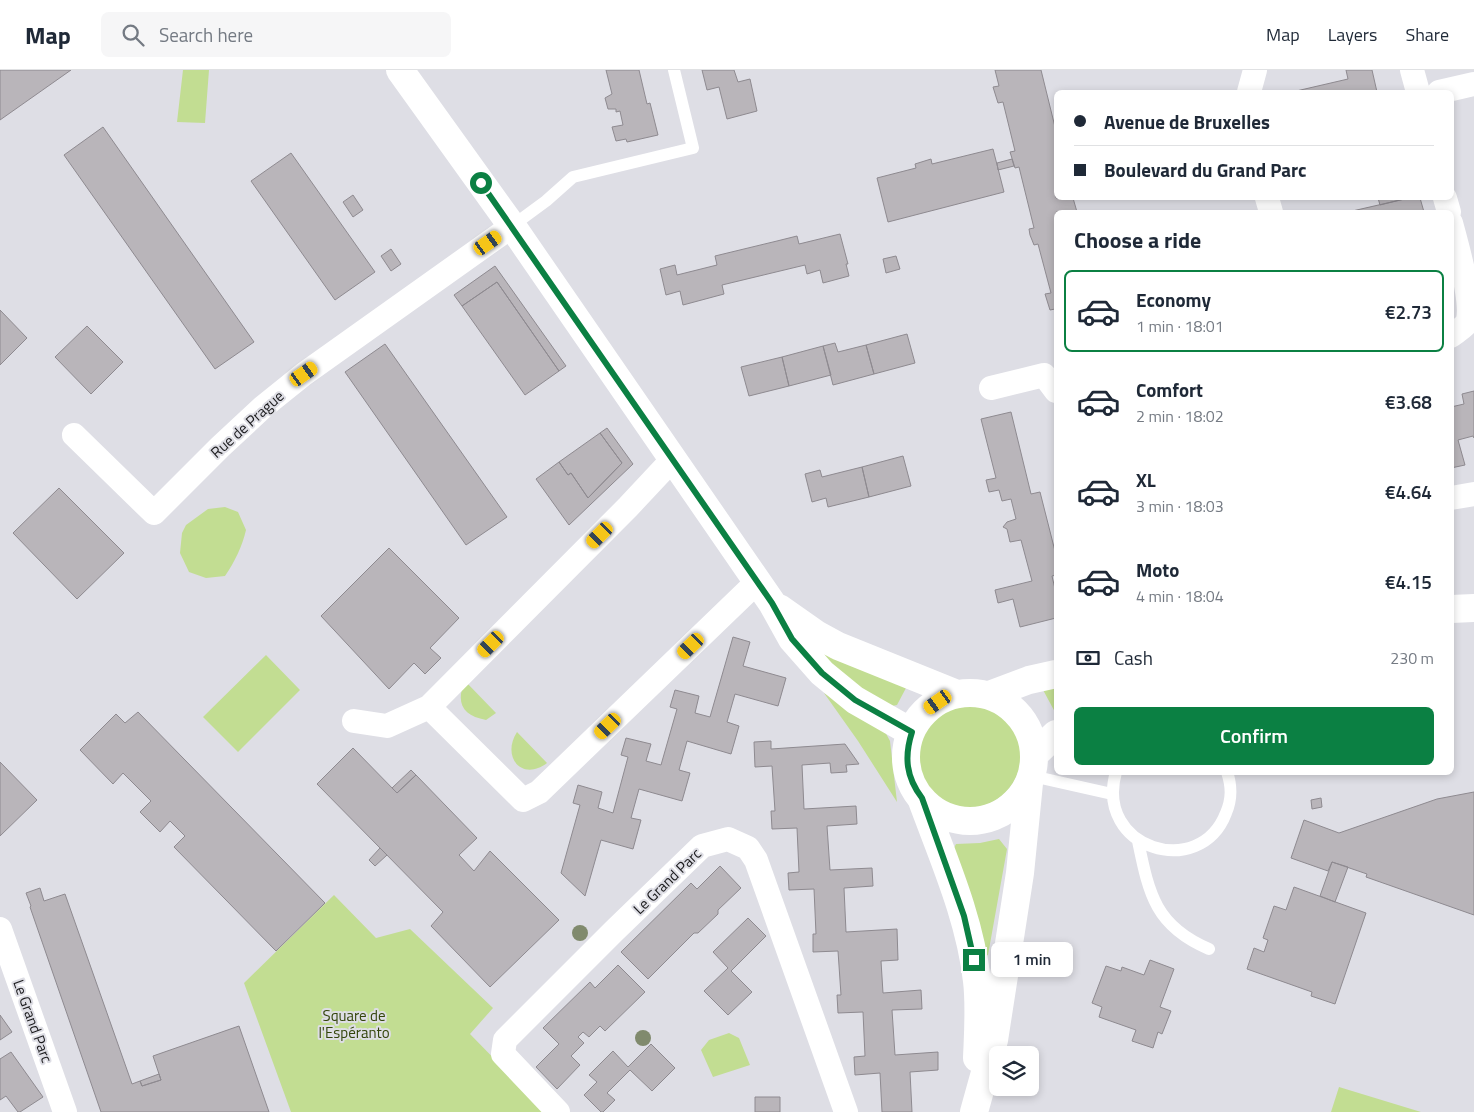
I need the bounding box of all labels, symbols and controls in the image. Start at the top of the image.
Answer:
search box [101,12,451,57]
text: Map [25,17,71,53]
text: Search here [159,20,253,49]
icon: search [119,21,147,49]
text: Map [1266,21,1300,48]
text: Layers [1328,21,1377,48]
text: Share [1405,21,1449,48]
text: Avenue de Bruxelles [1104,107,1270,136]
text: Boulevard du Grand Parc [1104,155,1307,184]
route start [470,172,492,194]
text: Choose a ride [1074,223,1201,257]
car [471,228,504,258]
text: Economy [1136,285,1211,314]
icon: car [1076,289,1121,334]
text: €2.73 [1385,297,1432,326]
text: 1 min · 18:01 [1136,314,1224,338]
car [287,359,320,389]
text: Comfort [1136,375,1203,404]
icon: car [1076,379,1121,424]
street label: Rue de Prague [205,385,289,463]
text: €3.68 [1385,387,1432,416]
text: 2 min · 18:02 [1136,404,1224,428]
text: XL [1136,465,1156,494]
icon: car [1076,469,1121,514]
text: €4.64 [1385,477,1432,506]
text: 3 min · 18:03 [1136,494,1224,518]
car [584,519,615,551]
text: Moto [1136,555,1179,584]
icon: car [1076,559,1121,604]
text: €4.15 [1385,567,1432,596]
text: 4 min · 18:04 [1136,584,1224,608]
car [475,628,506,660]
car [674,630,707,662]
text: Cash [1114,643,1153,672]
icon: cash [1074,644,1102,672]
text: 230 m [1390,646,1434,670]
car [921,687,954,717]
button: Confirm [1074,707,1434,765]
car [591,710,624,742]
street label: Le Grand Parc [628,842,706,920]
callout: 1 min [992,942,1074,978]
text: 1 min [1013,947,1051,971]
route end [963,949,985,971]
street label: Le Grand Parc [7,976,59,1066]
park label: Square de l'Espéranto [318,1004,390,1044]
map controls [989,1046,1039,1096]
button: layers [989,1046,1039,1096]

